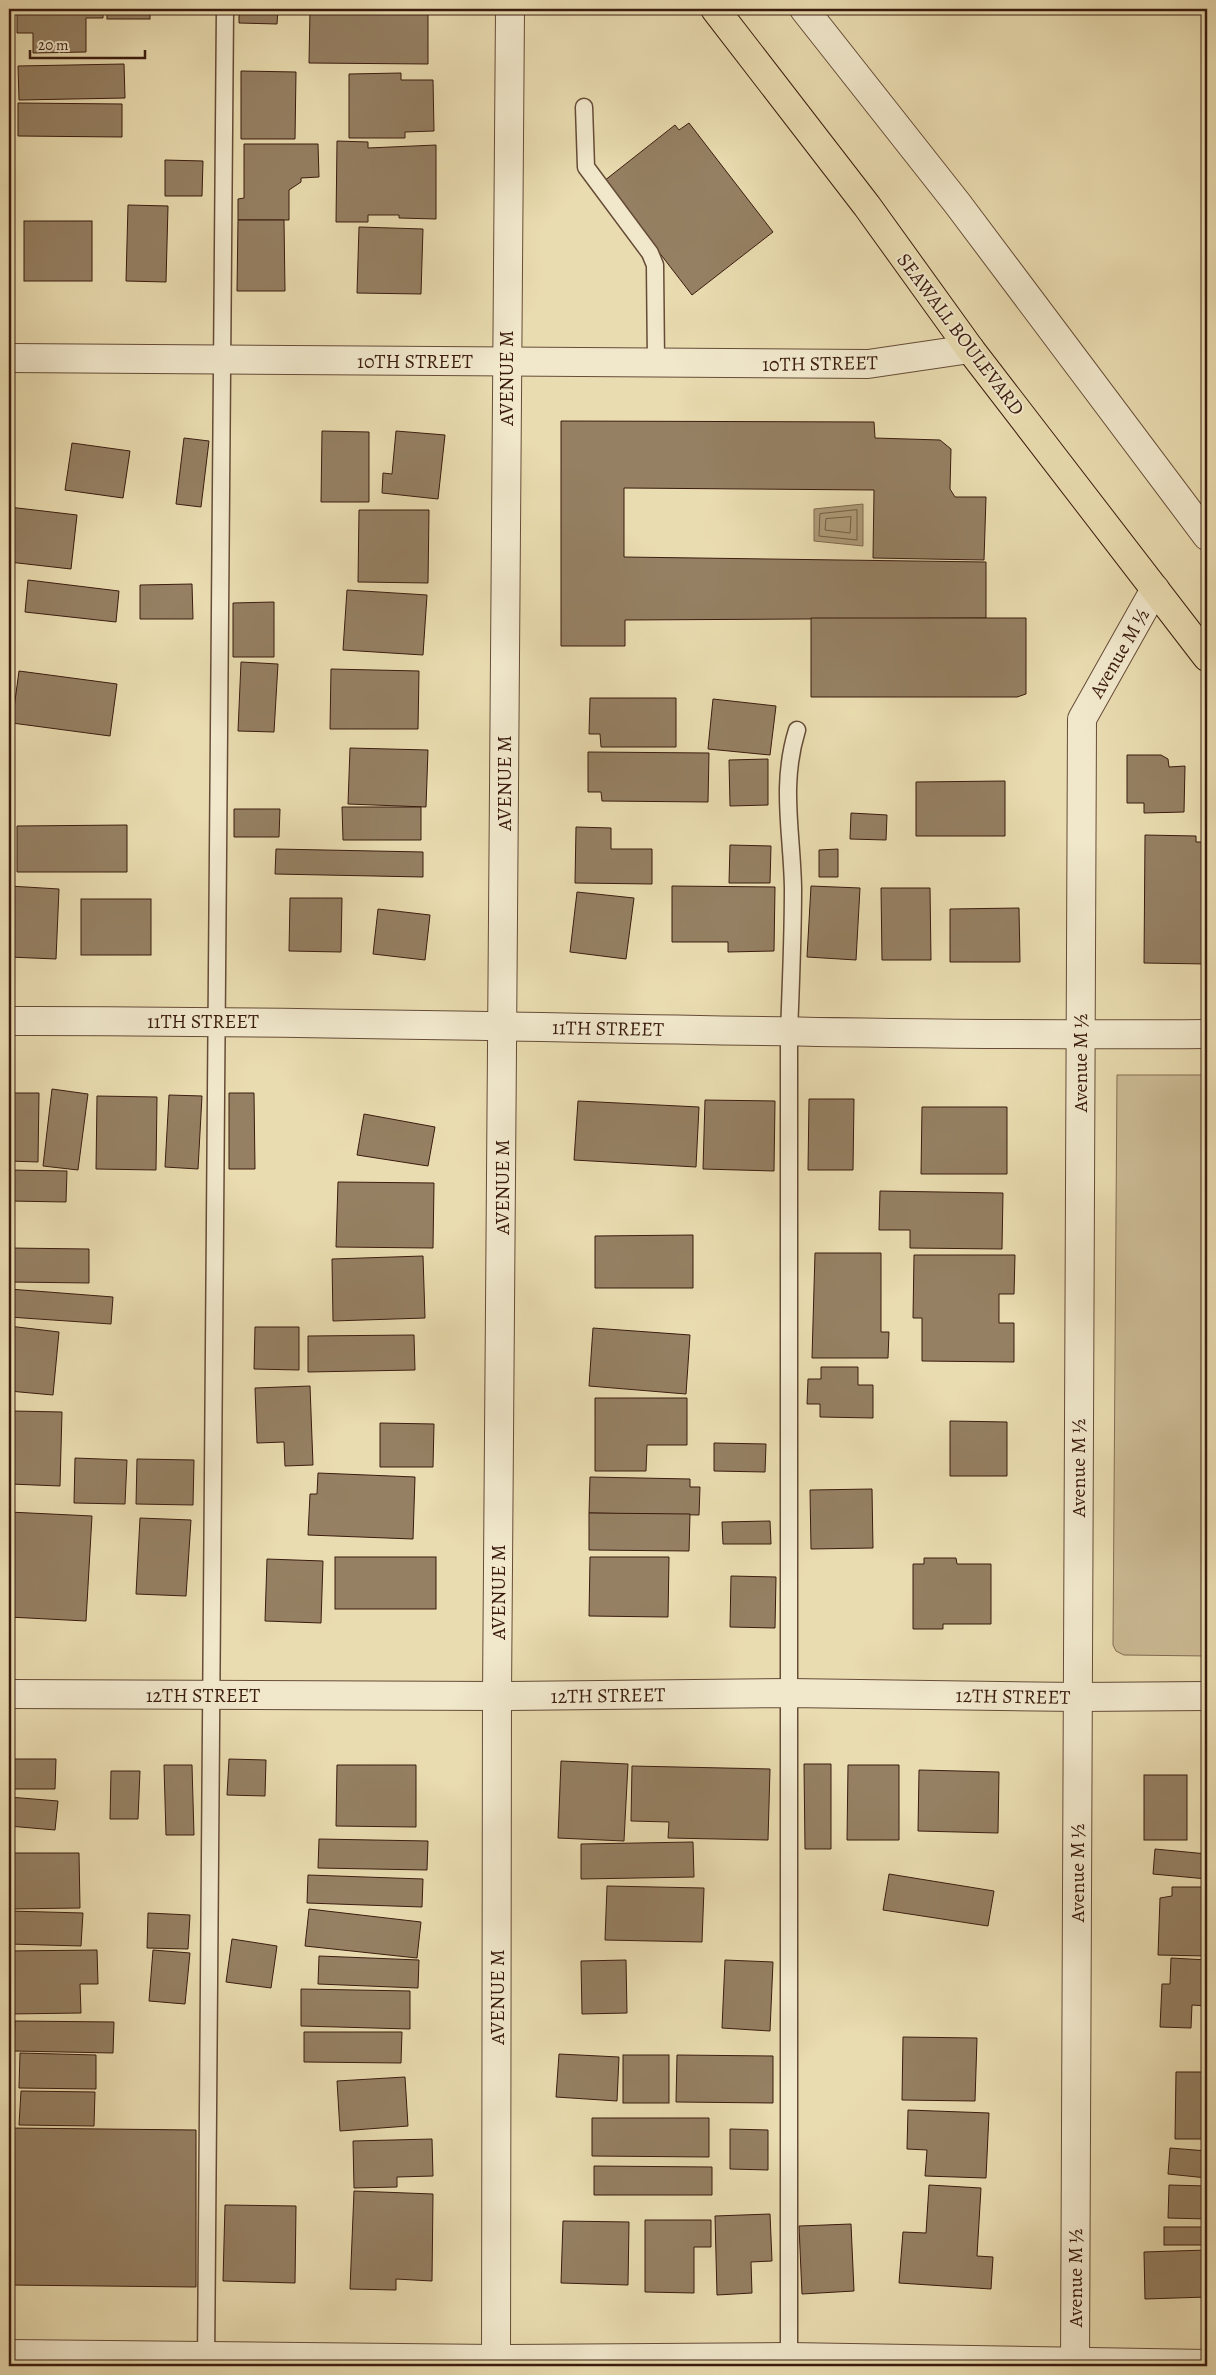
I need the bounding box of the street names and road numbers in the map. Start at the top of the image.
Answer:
street label: SEAWALL BOULEVARD [891,248,1031,421]
street label: AVENUE M [493,330,520,427]
street label: 10TH STREET [357,348,473,375]
street label: 10TH STREET [762,349,878,378]
street label: Avenue M ½ [1083,604,1156,704]
street label: AVENUE M [491,735,518,832]
street label: 11TH STREET [147,1008,259,1035]
street label: 11TH STREET [552,1014,664,1043]
street label: Avenue M ½ [1067,1014,1094,1113]
street label: AVENUE M [489,1139,516,1236]
street label: Avenue M ½ [1065,1419,1092,1518]
street label: AVENUE M [485,1544,512,1641]
street label: 12TH STREET [550,1681,666,1710]
street label: 12TH STREET [146,1682,260,1709]
street label: 12TH STREET [955,1682,1071,1711]
street label: Avenue M ½ [1064,1824,1091,1923]
street label: AVENUE M [484,1949,511,2046]
street label: Avenue M ½ [1062,2229,1089,2328]

